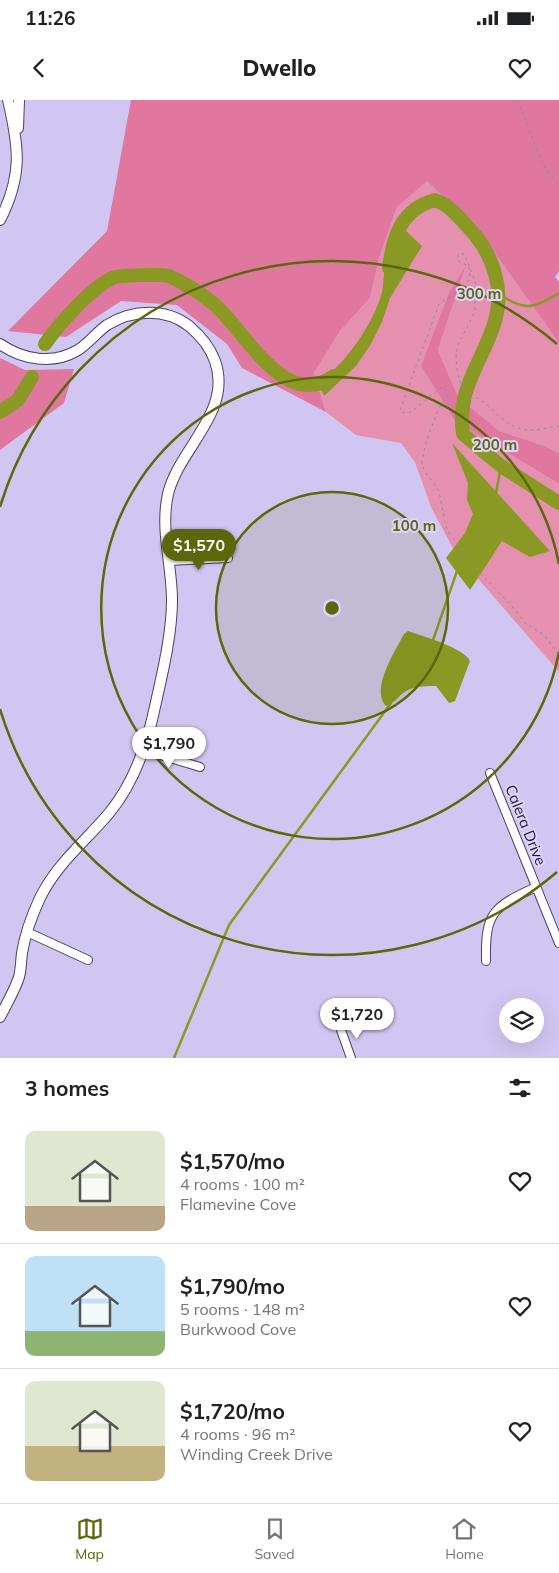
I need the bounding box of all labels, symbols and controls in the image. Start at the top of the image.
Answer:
text: 11:26 [25,6,75,30]
icon: back [25,54,53,82]
text: Dwello [243,54,316,82]
icon: heart [506,54,534,82]
text: 300 m [457,284,501,303]
text: 200 m [473,435,517,454]
text: 100 m [392,516,436,535]
pin: $1,570 [158,528,240,571]
text: $1,570 [173,535,225,555]
centre of rings [323,599,341,617]
pin: $1,790 [128,726,210,769]
text: $1,790 [143,733,195,753]
street label: Calera Drive [501,782,551,868]
pin: $1,720 [316,998,398,1040]
map controls [499,998,544,1043]
button: layers [499,998,544,1043]
text: $1,720 [331,1004,383,1024]
icon: filters [506,1074,534,1102]
text: 3 homes [25,1075,109,1101]
text: $1,570/mo [180,1148,285,1174]
icon: home [65,1151,125,1211]
icon: heart [506,1167,534,1195]
text: 4 rooms · 100 m² [180,1174,305,1194]
text: Flamevine Cove [180,1194,296,1214]
text: $1,790/mo [180,1273,285,1299]
icon: home [65,1276,125,1336]
icon: heart [506,1292,534,1320]
text: 5 rooms · 148 m² [180,1299,305,1319]
text: Burkwood Cove [180,1319,296,1339]
text: $1,720/mo [180,1398,285,1424]
icon: home [65,1401,125,1461]
icon: heart [506,1417,534,1445]
text: 4 rooms · 96 m² [180,1424,295,1444]
text: Winding Creek Drive [180,1444,333,1464]
tab: Map [75,1515,104,1563]
tab: Saved [254,1515,295,1563]
tab: Home [445,1515,484,1563]

